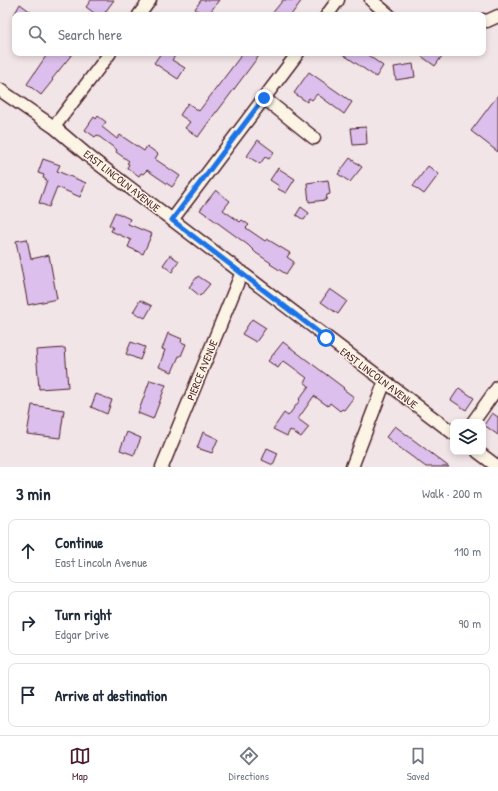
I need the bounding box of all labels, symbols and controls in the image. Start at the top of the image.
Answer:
search box [12,12,486,56]
icon: search [26,23,48,45]
text: Search here [58,24,122,45]
route end [255,89,273,107]
street label: EAST LINCOLN AVENUE [81,147,163,215]
route start [317,329,335,347]
street label: PIERCE AVENUE [183,337,221,402]
street label: EAST LINCOLN AVENUE [338,344,421,412]
map controls [450,419,486,455]
button: layers [450,419,486,455]
text: 3 min [16,482,51,505]
text: Walk · 200 m [422,484,482,502]
text: Continue [55,532,103,553]
icon: ahead [17,540,39,562]
text: 110 m [454,542,481,560]
text: East Lincoln Avenue [55,553,148,571]
text: Turn right [55,604,111,625]
icon: right [17,612,39,634]
text: 90 m [459,614,481,632]
text: Edgar Drive [55,625,109,643]
icon: arrive [17,684,39,706]
text: Arrive at destination [55,685,167,706]
tab: Map [69,745,91,783]
tab: Directions [229,745,269,783]
tab: Saved [407,745,429,783]

